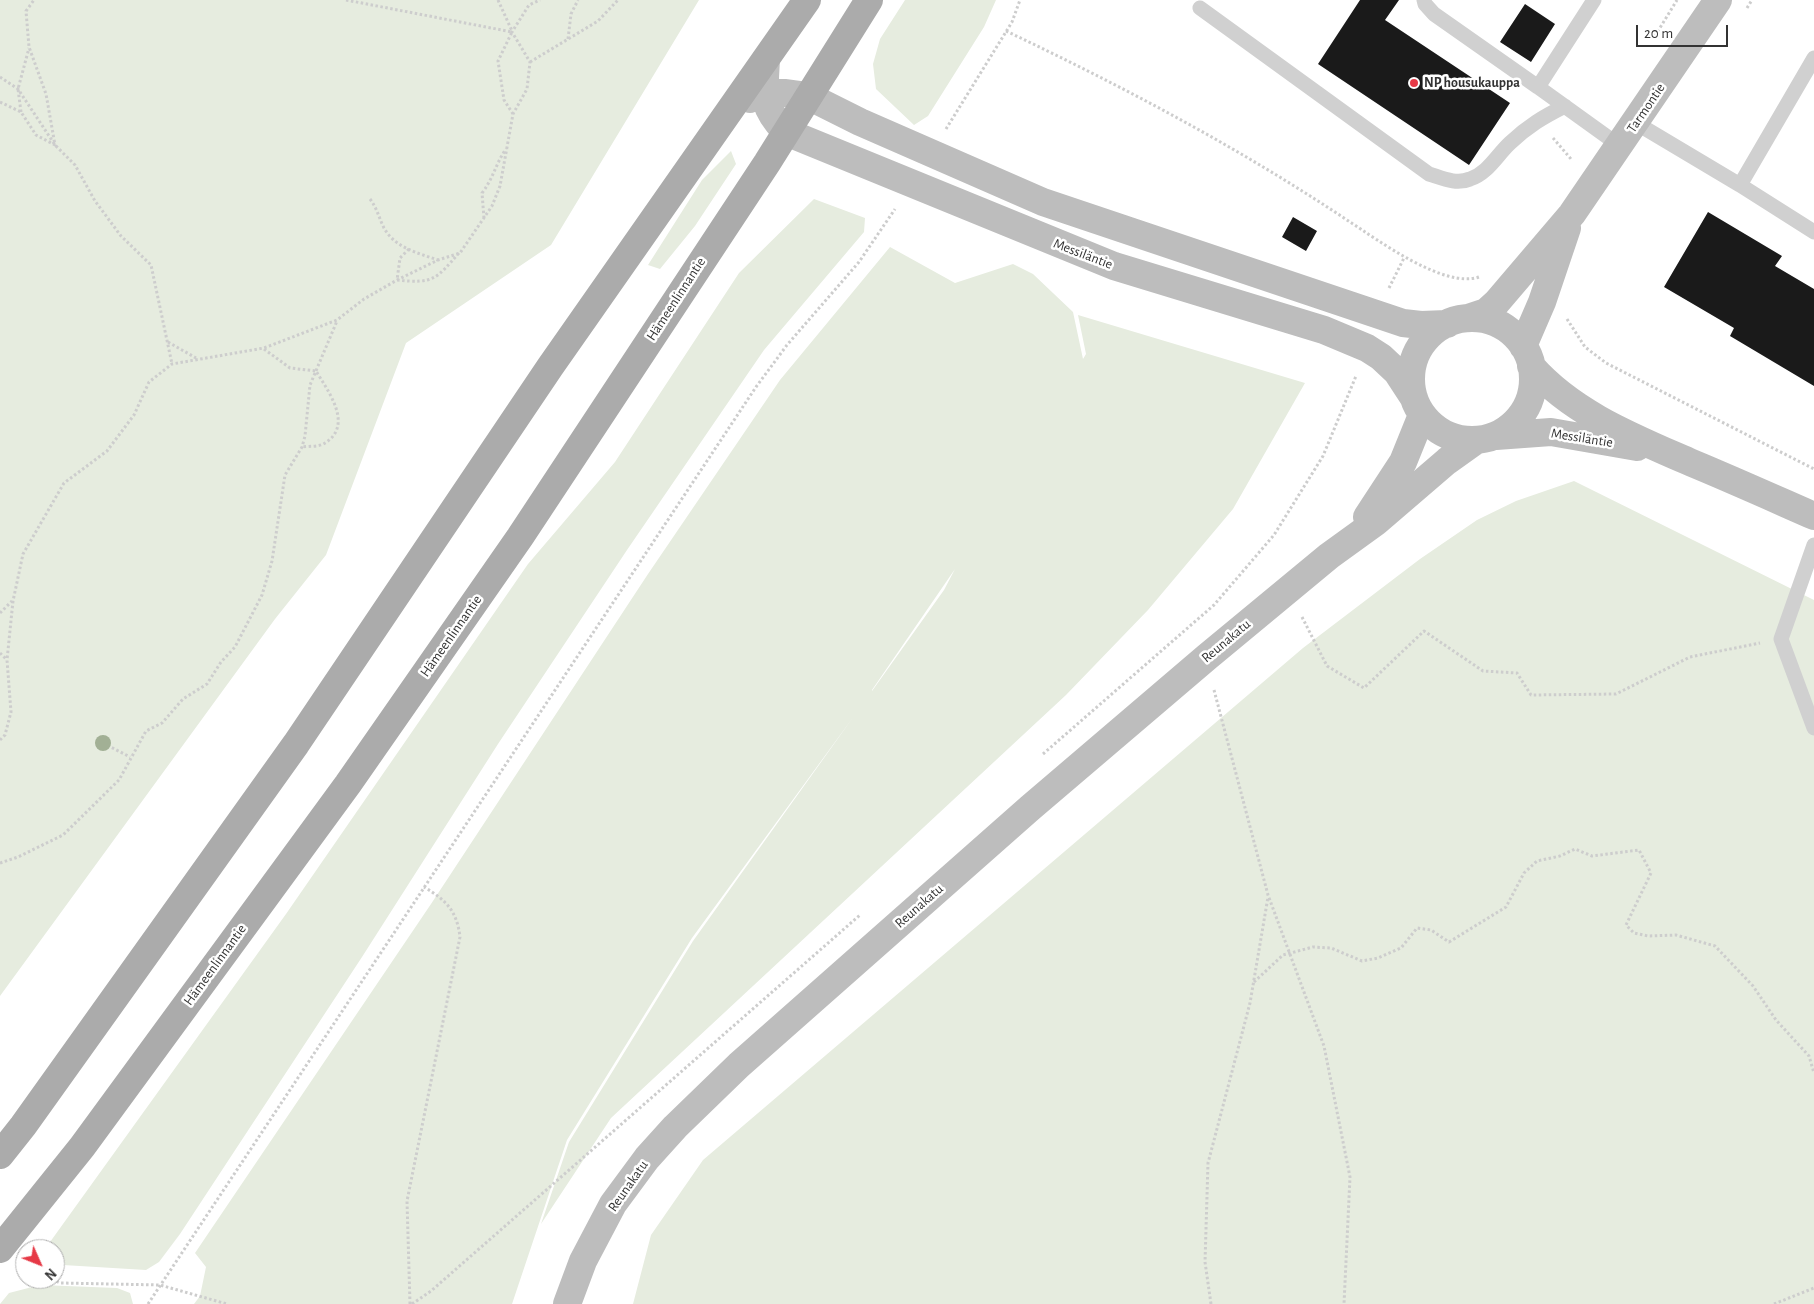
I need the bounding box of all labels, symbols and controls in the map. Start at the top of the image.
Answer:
scale bar [1639,15,1732,47]
text: 20 m [1644,26,1673,41]
place label: NP housukauppa [1424,75,1520,91]
marker: NP housukauppa [1408,77,1420,89]
street label: Tarmontie [1623,80,1669,136]
street label: Messiläntie [1051,235,1115,273]
street label: Hämeenlinnantie [643,254,709,344]
street label: Messiläntie [1550,425,1614,451]
street label: Hämeenlinnantie [417,592,485,680]
street label: Reunakatu [1198,616,1254,666]
street label: Reunakatu [891,880,947,932]
street label: Hämeenlinnantie [180,921,250,1009]
street label: Reunakatu [604,1157,652,1215]
north arrow [15,1239,65,1289]
text: N [42,1265,58,1282]

